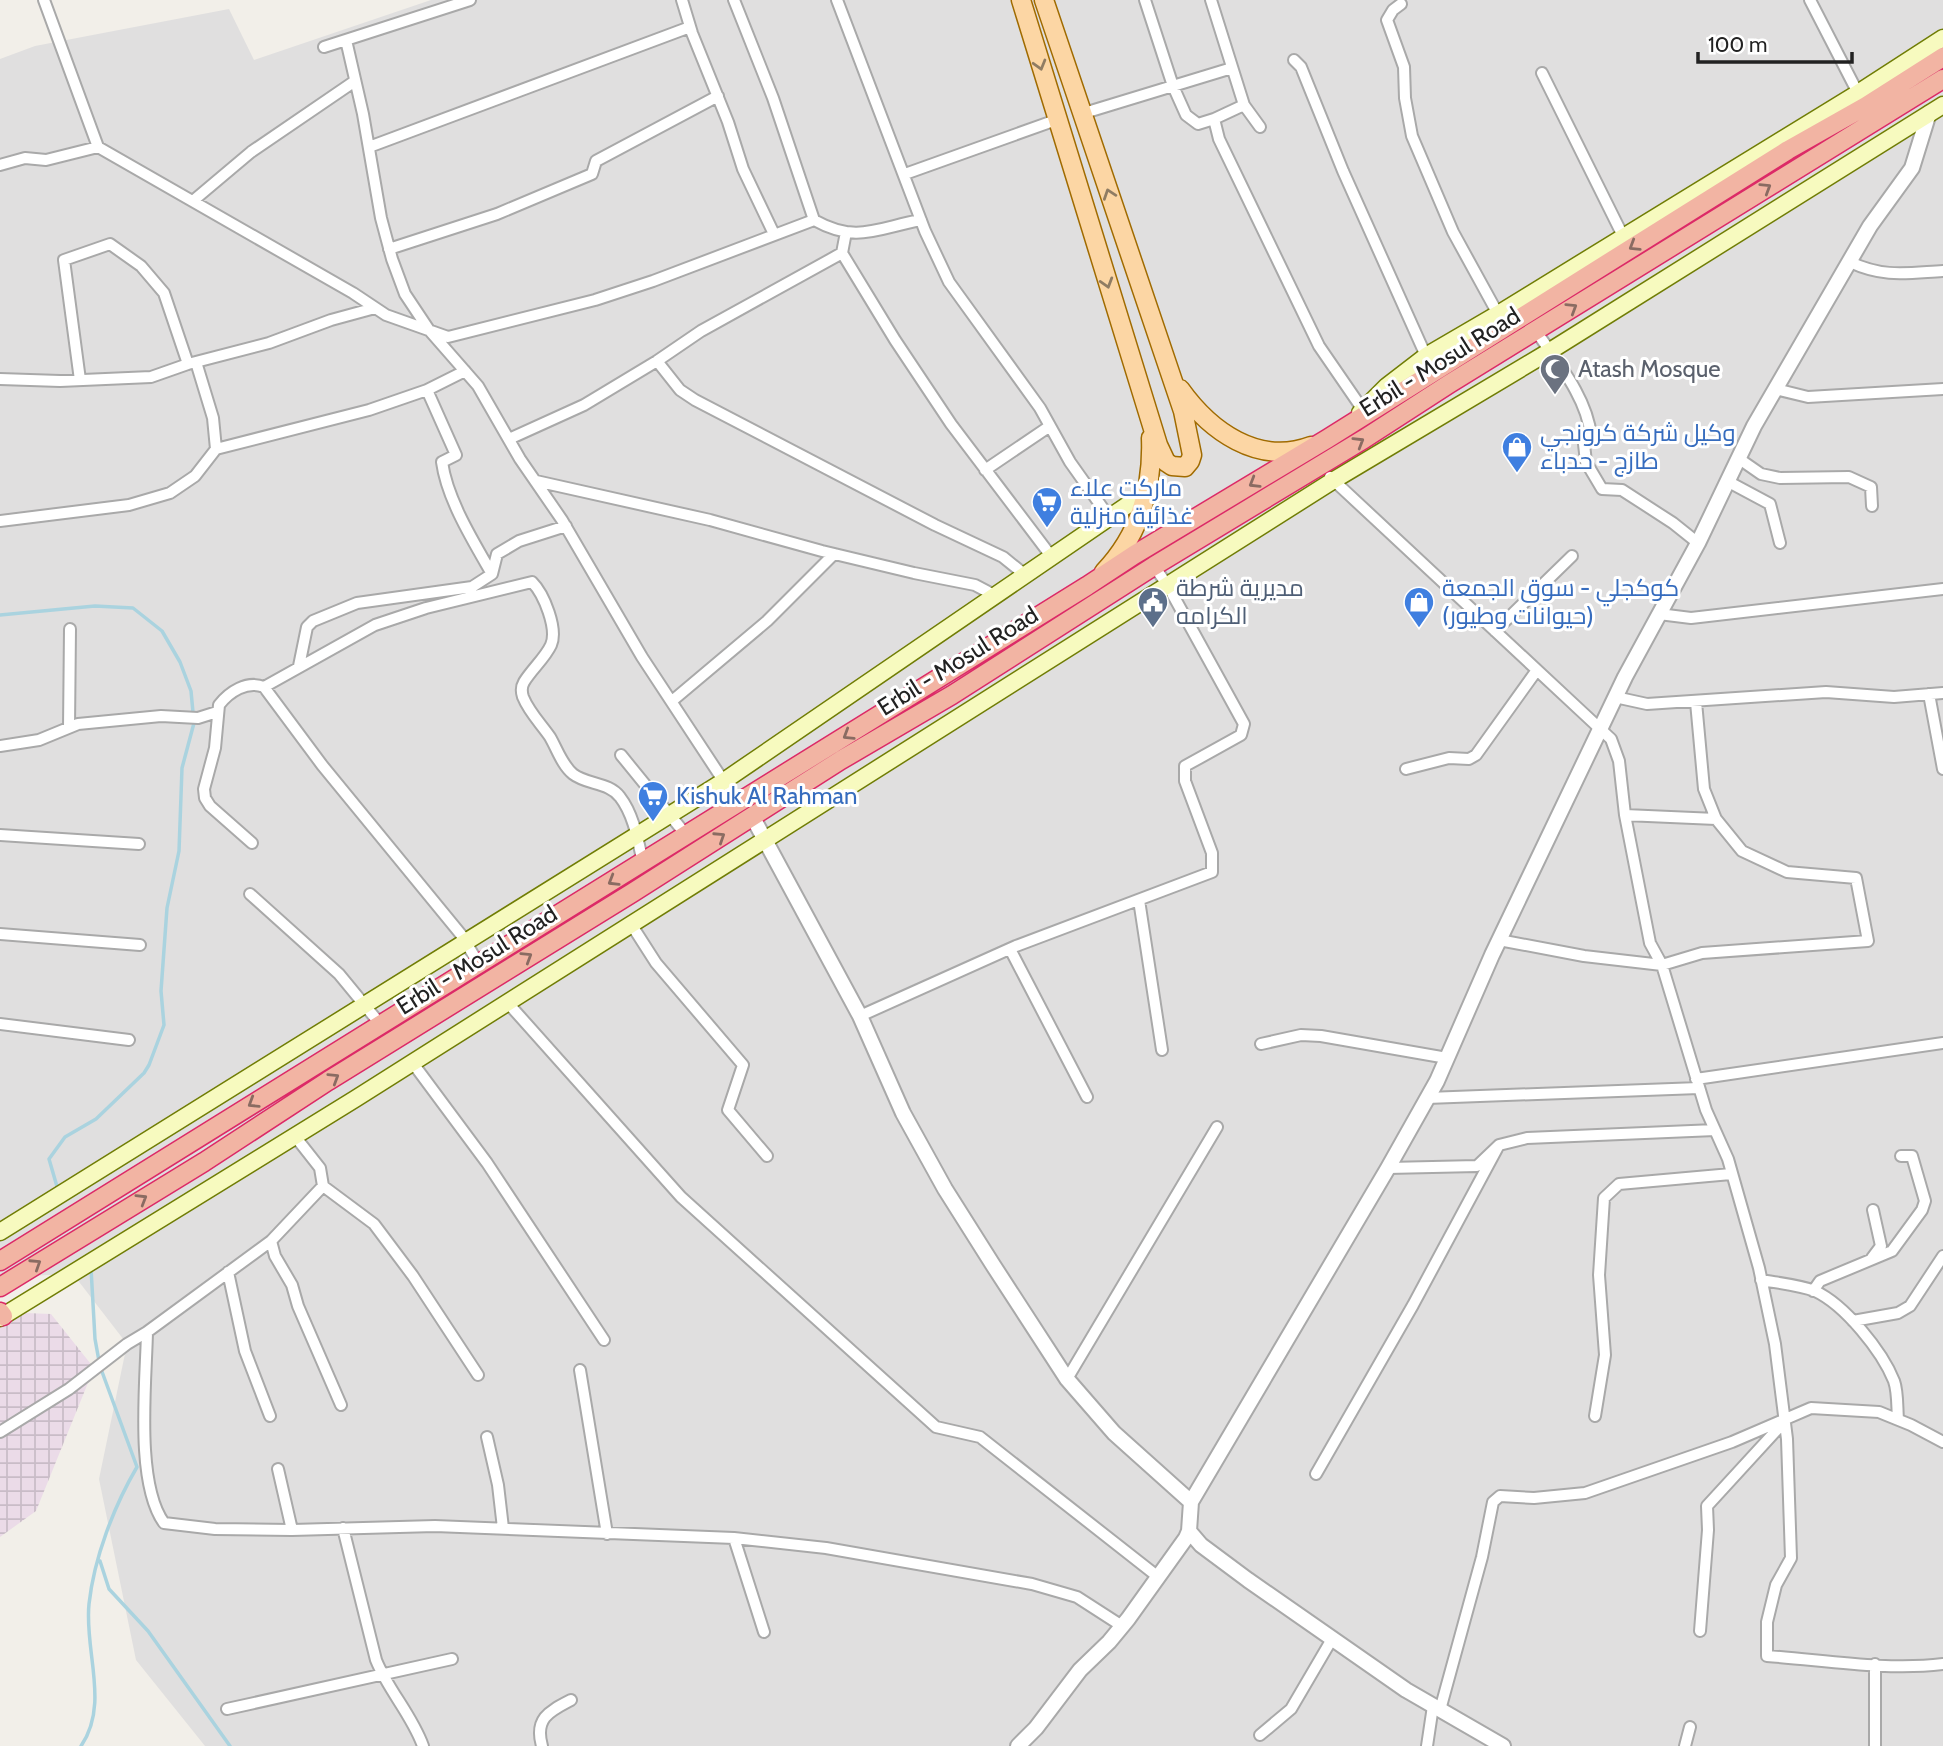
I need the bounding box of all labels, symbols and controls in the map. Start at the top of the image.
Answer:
scale bar [1698,21,1852,65]
text: 100 m [1708,32,1767,57]
one-way arrow [1031,59,1046,71]
one-way arrow [1758,184,1771,197]
one-way arrow [1103,188,1117,200]
one-way arrow [1629,238,1642,251]
one-way arrow [1098,277,1113,289]
street label: Erbil - Mosul Road [1354,301,1525,423]
one-way arrow [1565,304,1578,317]
mosque icon: Atash Mosque [1538,352,1572,396]
place label: Atash Mosque [1578,354,1721,383]
place label: وكيل شركة كرونجي طازج - حدباء [1540,418,1736,477]
shop icon: وكيل شركة كرونجي طازج - حدباء [1500,430,1534,474]
one-way arrow [1351,437,1364,450]
place label: ماركت علاء غذائية منزلية [1070,473,1193,530]
one-way arrow [1248,474,1261,487]
supermarket icon: ماركت علاء غذائية منزلية [1030,485,1064,529]
place label: مديرية شرطة الكرامه [1176,573,1304,630]
place label: كوكجلي - سوق الجمعة (حيوانات وطيور) [1442,573,1679,630]
public building icon: مديرية شرطة الكرامه [1136,585,1170,629]
shop icon: كوكجلي - سوق الجمعة (حيوانات وطيور) [1402,585,1436,629]
street label: Erbil - Mosul Road [872,600,1043,722]
one-way arrow [843,726,856,739]
supermarket icon: Kishuk Al Rahman [636,779,670,823]
place label: Kishuk Al Rahman [676,781,857,810]
one-way arrow [713,832,726,845]
one-way arrow [608,872,621,885]
street label: Erbil - Mosul Road [391,899,562,1021]
one-way arrow [520,953,533,966]
one-way arrow [327,1073,340,1086]
one-way arrow [247,1095,260,1108]
one-way arrow [134,1194,147,1207]
one-way arrow [28,1259,41,1272]

